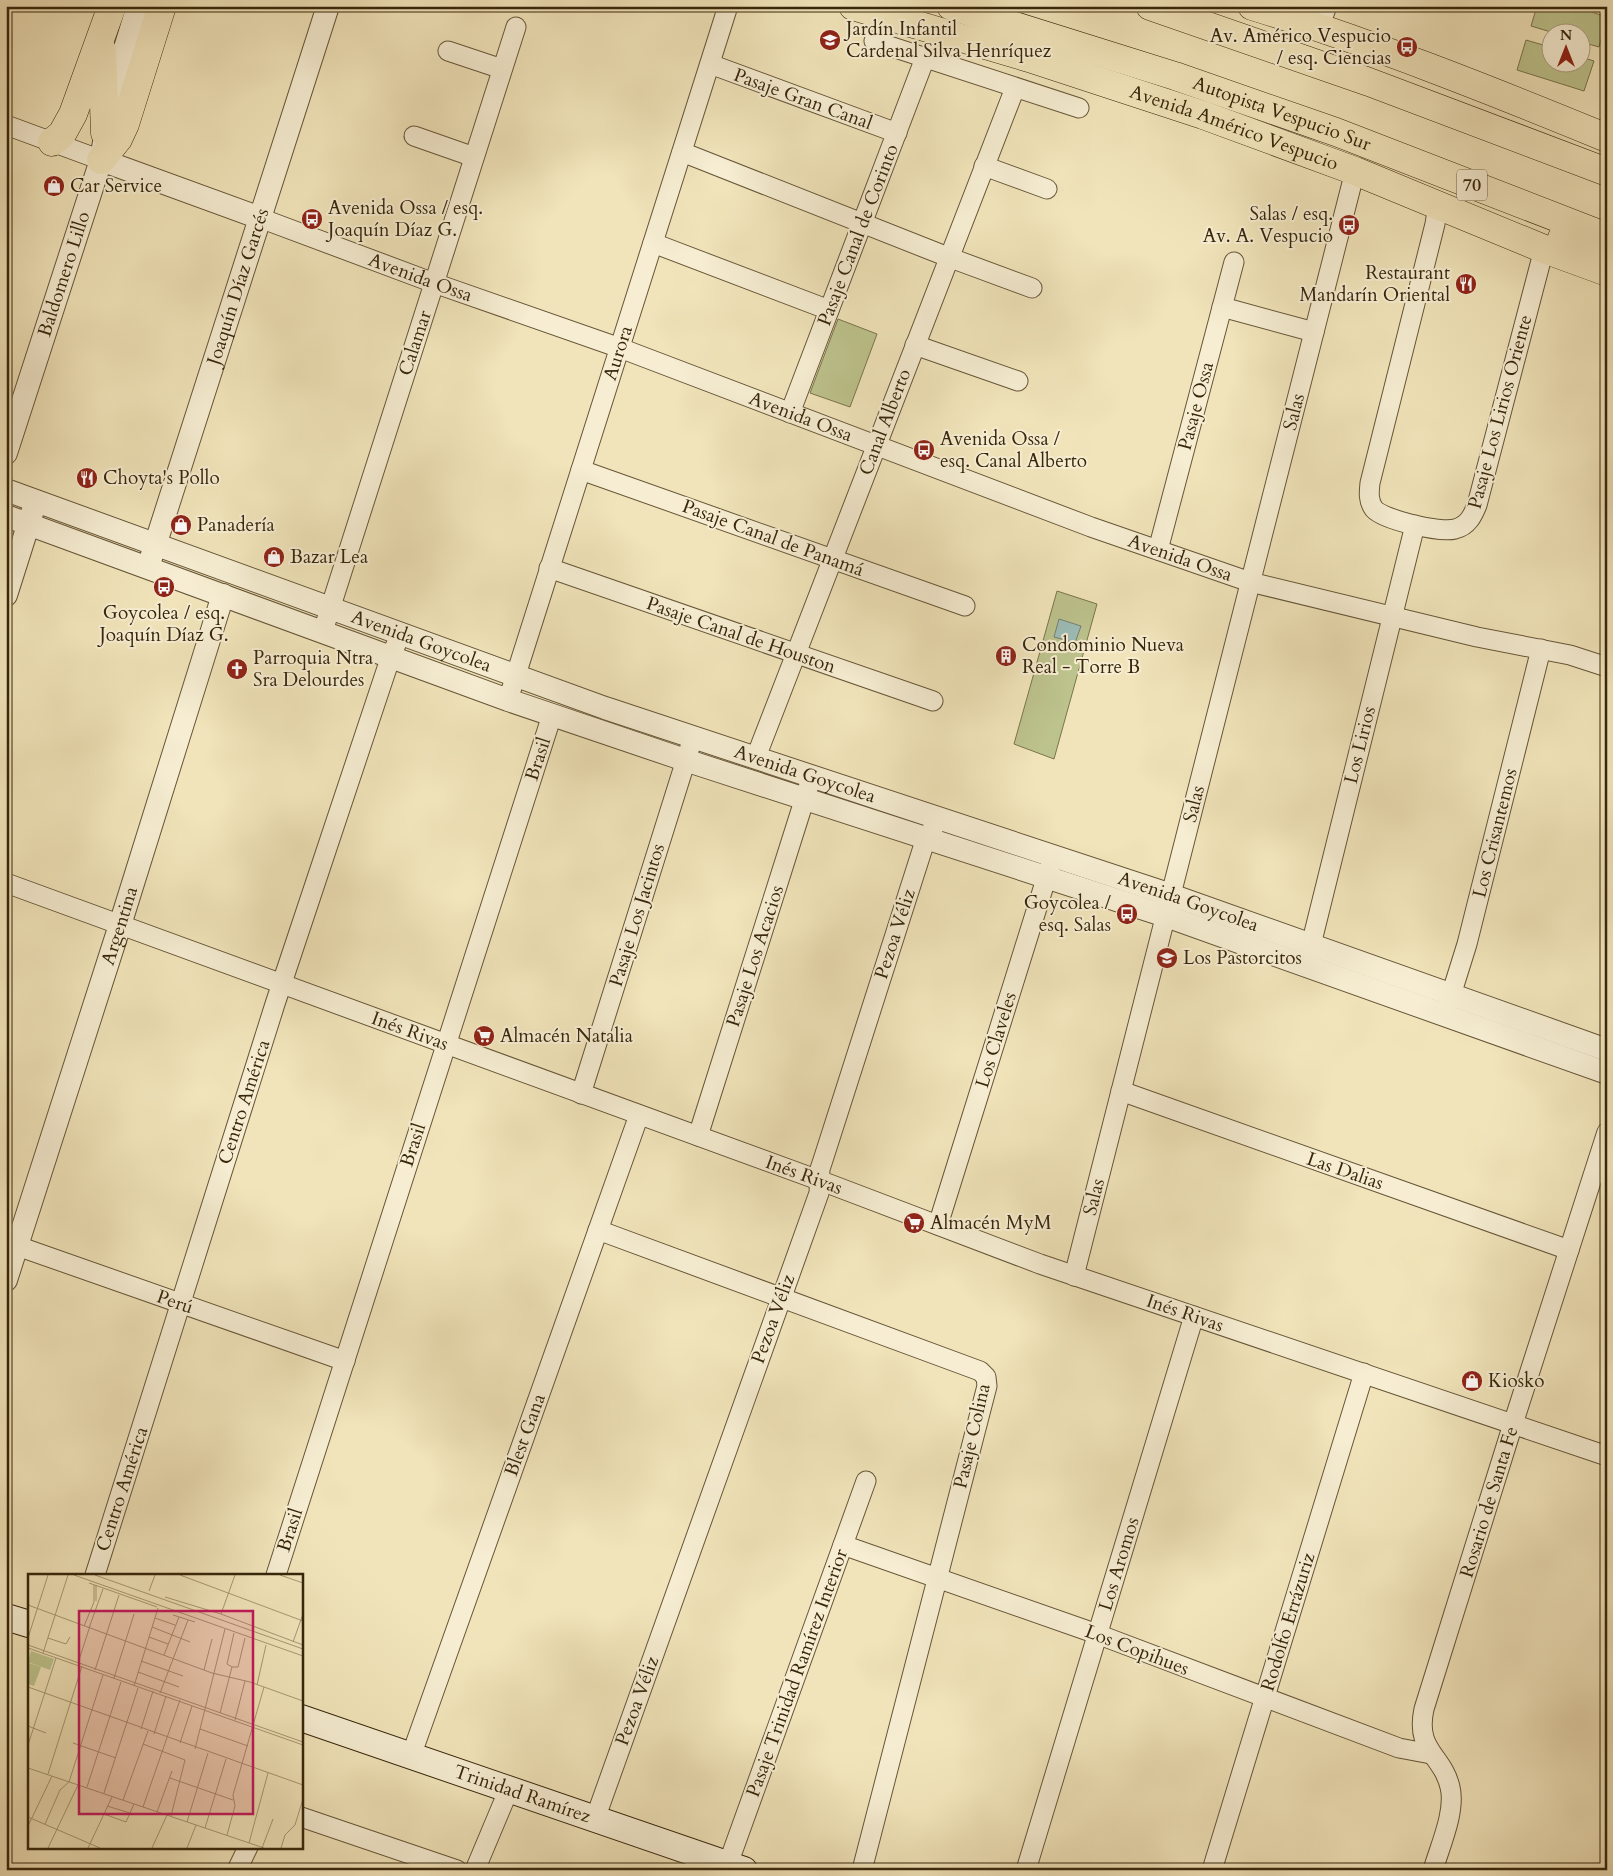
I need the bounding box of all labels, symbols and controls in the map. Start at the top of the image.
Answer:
place label: Jardín Infantil Cardenal Silva Henríquez [843,16,1052,64]
north arrow [1540,22,1590,72]
place label: Av. Américo Vespucio / esq. Ciencias [1210,23,1391,71]
text: N [1560,26,1572,45]
school or university icon: Jardín Infantil Cardenal Silva Henríquez [818,28,842,52]
bus stop icon: Av. Américo Vespucio / esq. Ciencias [1395,35,1419,59]
street label: Pasaje Gran Canal [730,62,876,136]
street label: Autopista Vespucio Sur [1189,70,1375,157]
street label: Avenida Américo Vespucio [1126,79,1342,177]
street label: Pasaje Canal de Corinto [811,140,905,330]
road number: 70 [1457,170,1487,200]
place label: Car Service [70,173,162,199]
shop icon: Car Service [42,174,66,198]
place label: Avenida Ossa / esq. Joaquín Díaz G. [325,195,483,243]
place label: Salas / esq. Av. A. Vespucio [1203,201,1333,249]
street label: Joaquín Díaz Garcés [200,205,275,371]
bus stop icon: Avenida Ossa / esq. Joaquín Díaz G. [300,207,324,231]
street label: Baldomero Lillo [32,208,96,340]
bus stop icon: Salas / esq. Av. A. Vespucio [1337,213,1361,237]
street label: Avenida Ossa [365,247,476,308]
place label: Restaurant Mandarín Oriental [1299,260,1450,308]
restaurant icon: Restaurant Mandarín Oriental [1454,272,1478,296]
street label: Calamar [392,307,438,379]
street label: Pasaje Los Lirios Oriente [1462,312,1538,512]
street label: Aurora [597,322,639,384]
street label: Pasaje Ossa [1172,359,1220,453]
street label: Canal Alberto [853,365,917,479]
street label: Avenida Ossa [745,385,856,448]
street label: Salas [1277,391,1311,433]
place label: Avenida Ossa / esq. Canal Alberto [940,426,1087,474]
bus stop icon: Avenida Ossa / esq. Canal Alberto [912,438,936,462]
place label: Choyta's Pollo [103,465,220,491]
restaurant icon: Choyta's Pollo [75,466,99,490]
street label: Pasaje Canal de Panamá [679,493,867,583]
place label: Panadería [197,512,275,538]
shop icon: Panadería [169,513,193,537]
street label: Avenida Ossa [1125,528,1236,588]
place label: Bazar Lea [290,544,368,570]
shop icon: Bazar Lea [262,545,286,569]
bus stop icon: Goycolea / esq. Joaquín Díaz G. [152,575,176,599]
street label: Pasaje Canal de Houston [643,590,839,680]
place label: Goycolea / esq. Joaquín Díaz G. [96,600,229,648]
street label: Avenida Goycolea [348,604,495,679]
place label: Condominio Nueva Real - Torre B [1022,632,1184,680]
building icon: Condominio Nueva Real - Torre B [994,644,1018,668]
place label: Parroquia Ntra Sra Delourdes [253,645,373,693]
church icon: Parroquia Ntra Sra Delourdes [225,657,249,681]
street label: Los Lirios [1338,704,1382,786]
street label: Brasil [519,734,557,784]
street label: Avenida Goycolea [731,739,879,810]
street label: Los Crisantemos [1466,765,1524,901]
street label: Salas [1177,783,1211,825]
street label: Pasaje Los Jacintos [603,840,671,990]
street label: Avenida Goycolea [1114,865,1262,938]
street label: Pasaje Los Acacios [720,882,790,1030]
street label: Argentina [95,883,144,968]
street label: Pezoa Véliz [868,885,922,982]
place label: Goycolea / esq. Salas [1024,890,1112,938]
bus stop icon: Goycolea / esq. Salas [1115,902,1139,926]
place label: Los Pastorcitos [1183,945,1302,971]
school or university icon: Los Pastorcitos [1155,946,1179,970]
street label: Los Claveles [969,989,1023,1091]
street label: Inés Rivas [368,1005,452,1057]
place label: Almacén Natalia [500,1023,633,1049]
supermarket icon: Almacén Natalia [472,1024,496,1048]
street label: Centro América [212,1036,276,1168]
street label: Brasil [394,1120,432,1170]
street label: Las Dalias [1303,1146,1387,1196]
street label: Inés Rivas [762,1149,846,1201]
street label: Salas [1077,1176,1111,1218]
place label: Almacén MyM [930,1210,1052,1236]
supermarket icon: Almacén MyM [902,1211,926,1235]
street label: Pezoa Véliz [745,1270,801,1367]
street label: Perú [153,1284,197,1320]
street label: Inés Rivas [1143,1288,1227,1338]
place label: Kiosko [1488,1368,1545,1394]
shop icon: Kiosko [1460,1369,1484,1393]
street label: Pasaje Colina [947,1381,997,1491]
street label: Blest Gana [498,1390,552,1480]
street label: Centro América [90,1423,154,1555]
street label: Rosario de Santa Fe [1454,1423,1524,1581]
street label: Brasil [271,1505,309,1555]
street label: Los Aromos [1092,1514,1146,1614]
street label: Pasaje Trinidad Ramírez Interior [740,1545,854,1801]
street label: Rodolfo Errázuriz [1255,1549,1322,1694]
inset map [28,1574,302,1848]
street label: Los Copihues [1081,1618,1193,1682]
street label: Pezoa Véliz [609,1652,665,1749]
street label: Trinidad Ramírez [451,1758,595,1830]

